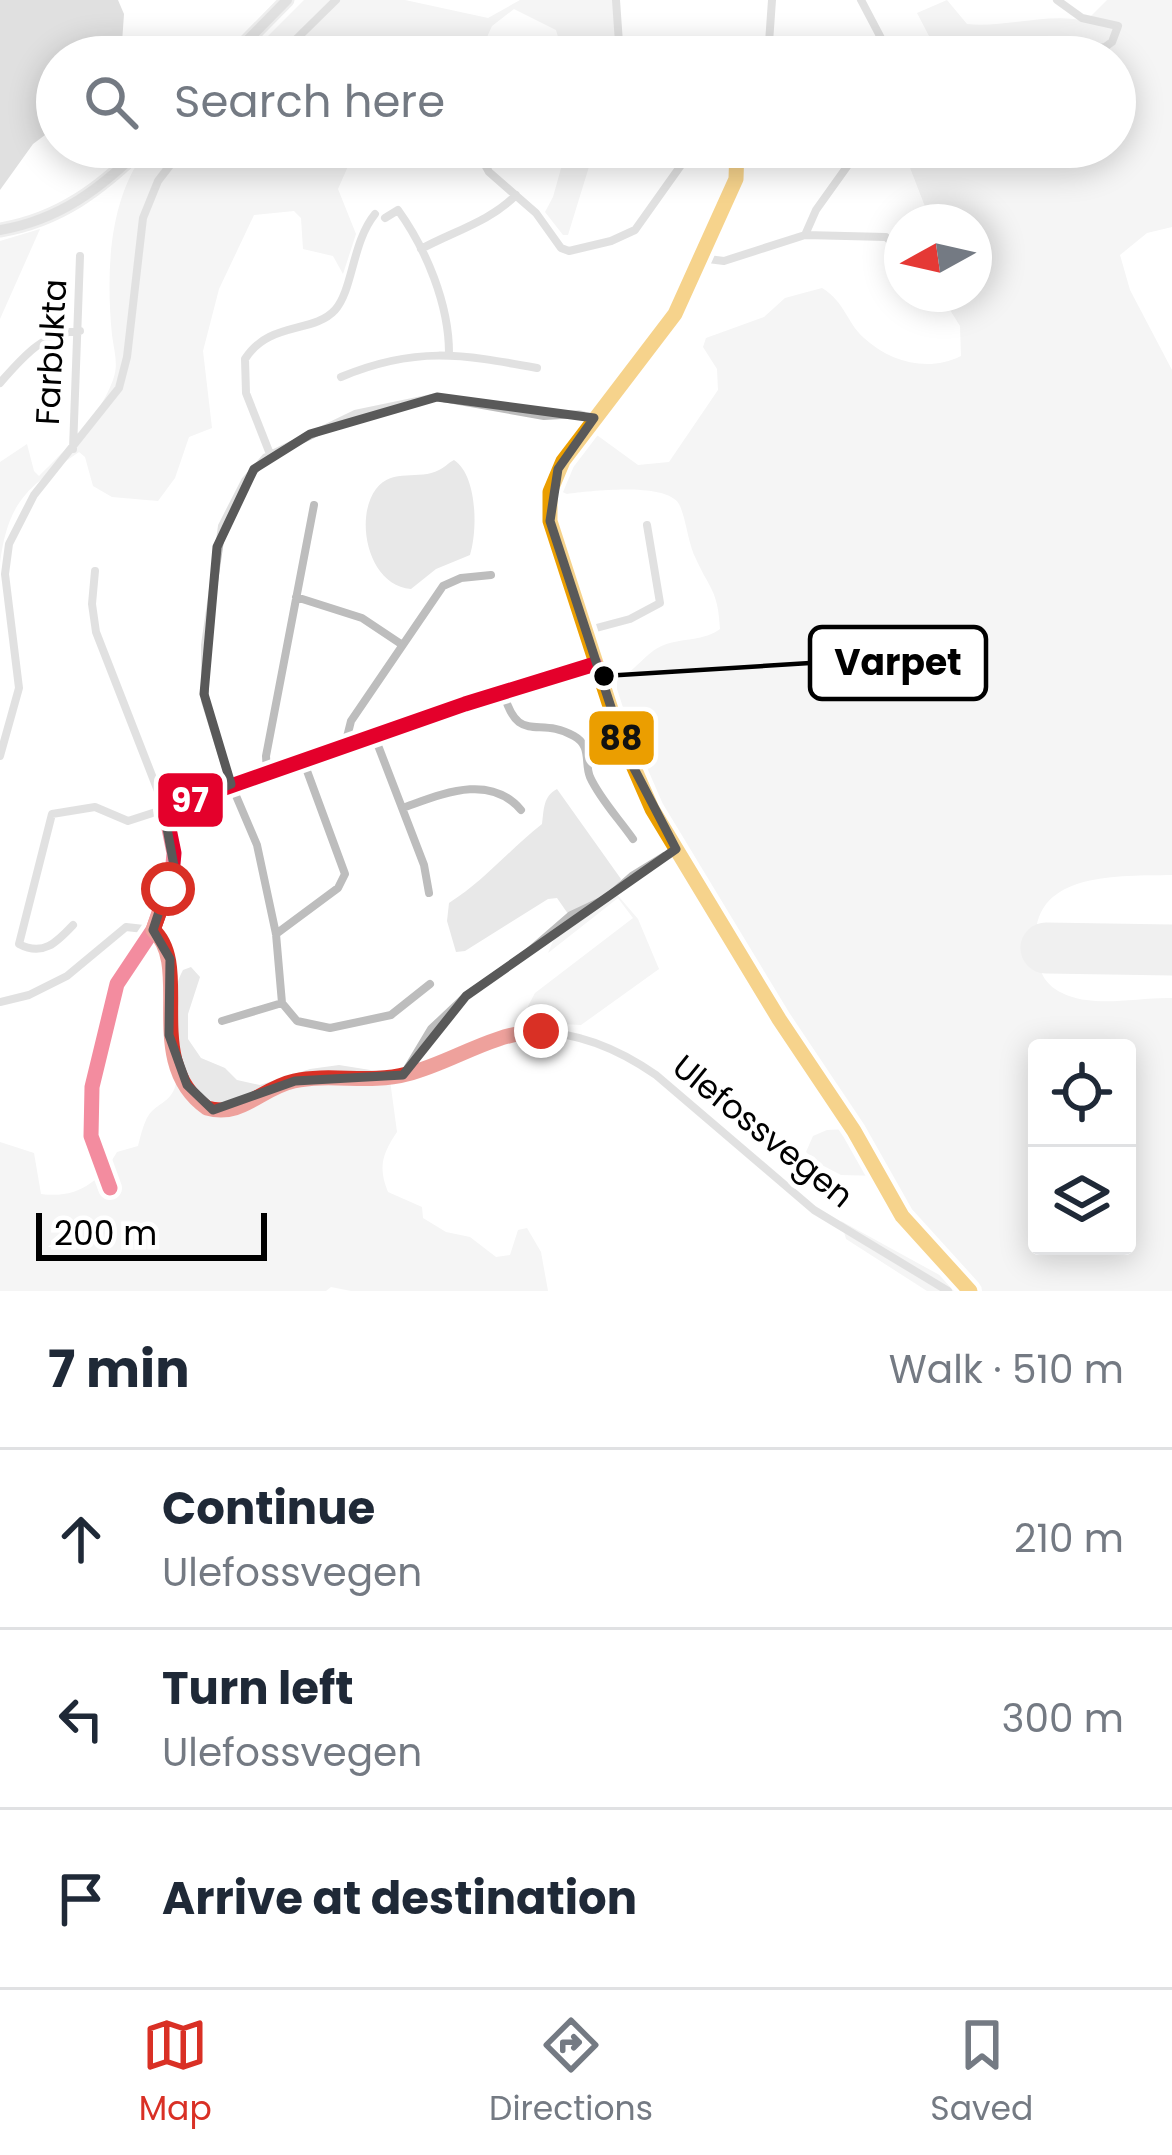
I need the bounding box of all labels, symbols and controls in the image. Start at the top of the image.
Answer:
search box [36,36,1136,168]
icon: search [78,69,144,135]
text: Search here [174,70,445,133]
north arrow [884,204,992,312]
street label: Farbukta [24,278,78,426]
callout: Varpet [810,627,986,699]
text: Varpet [834,637,962,688]
line badge: 88 [587,709,656,767]
text: 88 [600,715,642,762]
line badge: 97 [156,771,225,829]
text: 97 [171,777,209,824]
route start [141,862,195,916]
route end [514,1004,568,1058]
map controls [1028,1039,1136,1255]
button: locate [1028,1039,1136,1147]
street label: Ulefossvegen [663,1043,863,1219]
button: layers [1028,1147,1136,1255]
scale bar [36,1207,267,1260]
text: 200 m [54,1210,157,1257]
text: 7 min [48,1333,190,1405]
text: Walk · 510 m [889,1342,1124,1397]
text: Continue [162,1477,375,1540]
icon: ahead [48,1506,114,1572]
text: 210 m [1014,1511,1124,1566]
text: Ulefossvegen [162,1545,422,1600]
text: Turn left [162,1657,354,1720]
icon: left [48,1686,114,1752]
text: 300 m [1001,1691,1124,1746]
text: Ulefossvegen [162,1725,422,1780]
icon: arrive [48,1866,114,1932]
text: Arrive at destination [162,1867,637,1930]
tab: Map [139,2012,212,2134]
tab: Directions [489,2012,653,2134]
tab: Saved [930,2012,1033,2134]

